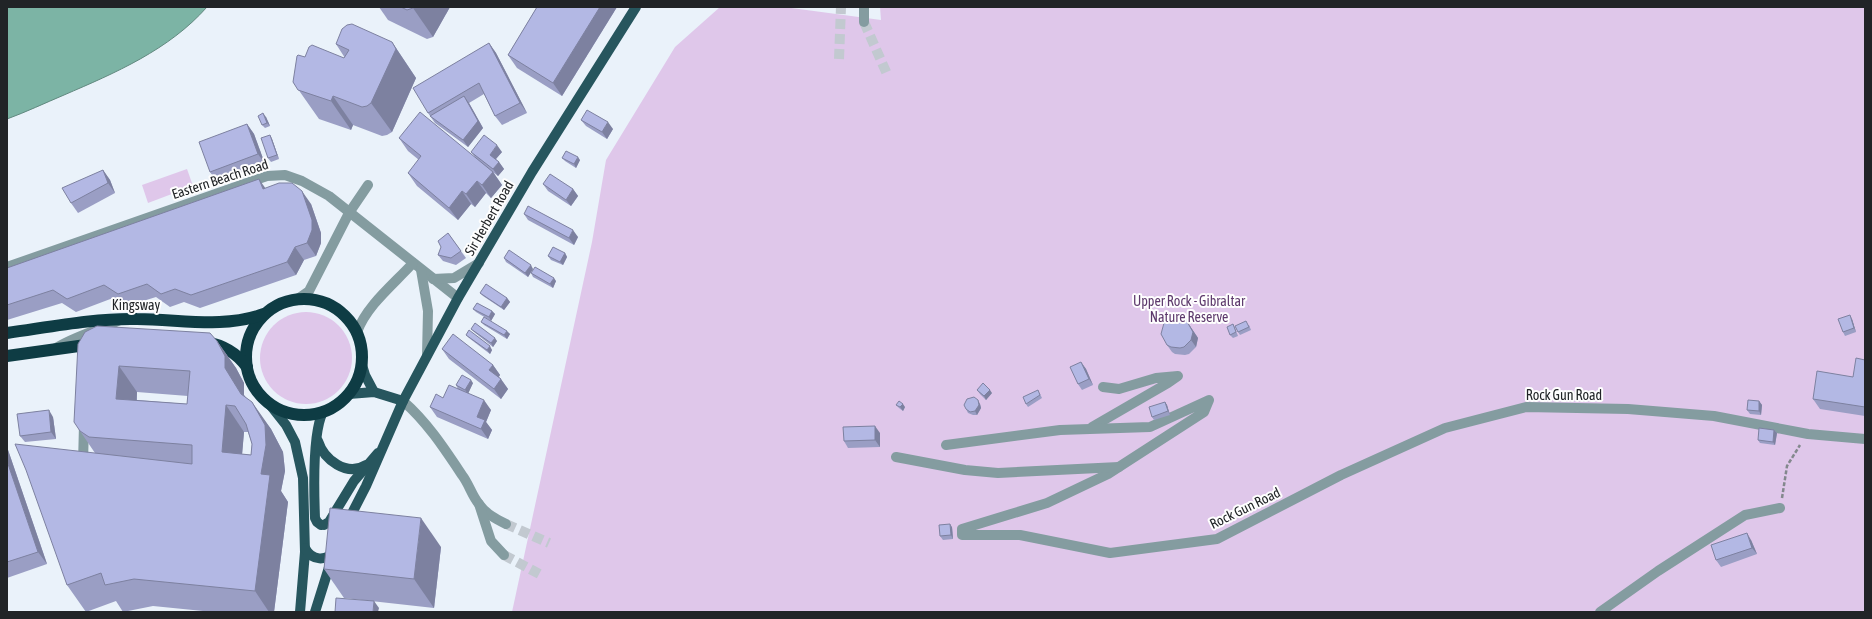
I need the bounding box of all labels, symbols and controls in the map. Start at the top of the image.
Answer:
street label: Eastern Beach Road [170,156,270,202]
street label: Sir Herbert Road [461,178,517,258]
park label: Upper Rock - Gibraltar Nature Reserve [1133,293,1246,325]
street label: Kingsway [112,297,160,313]
street label: Rock Gun Road [1526,387,1602,403]
street label: Rock Gun Road [1207,484,1283,532]

